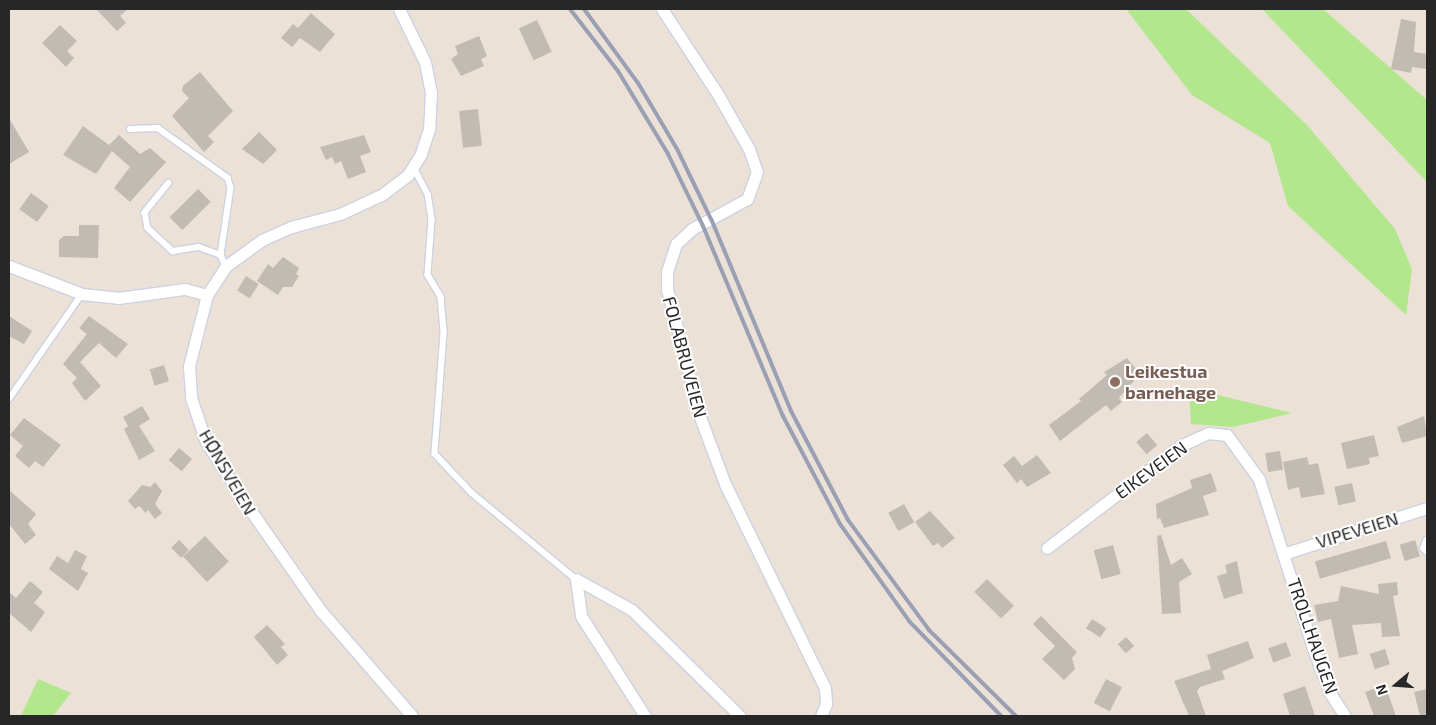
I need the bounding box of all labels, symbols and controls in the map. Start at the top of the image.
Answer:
street label: FOLABRUVEIEN [658,294,712,420]
place label: Leikestua barnehage [1125,361,1216,404]
marker: Leikestua barnehage [1109,376,1121,388]
street label: HØNSVEIEN [195,425,261,519]
street label: EIKEVEIEN [1111,437,1191,503]
street label: VIPEVEIEN [1313,507,1401,553]
street label: TROLLHAUGEN [1283,575,1343,697]
north arrow [1371,660,1421,710]
text: N [1372,682,1391,697]

